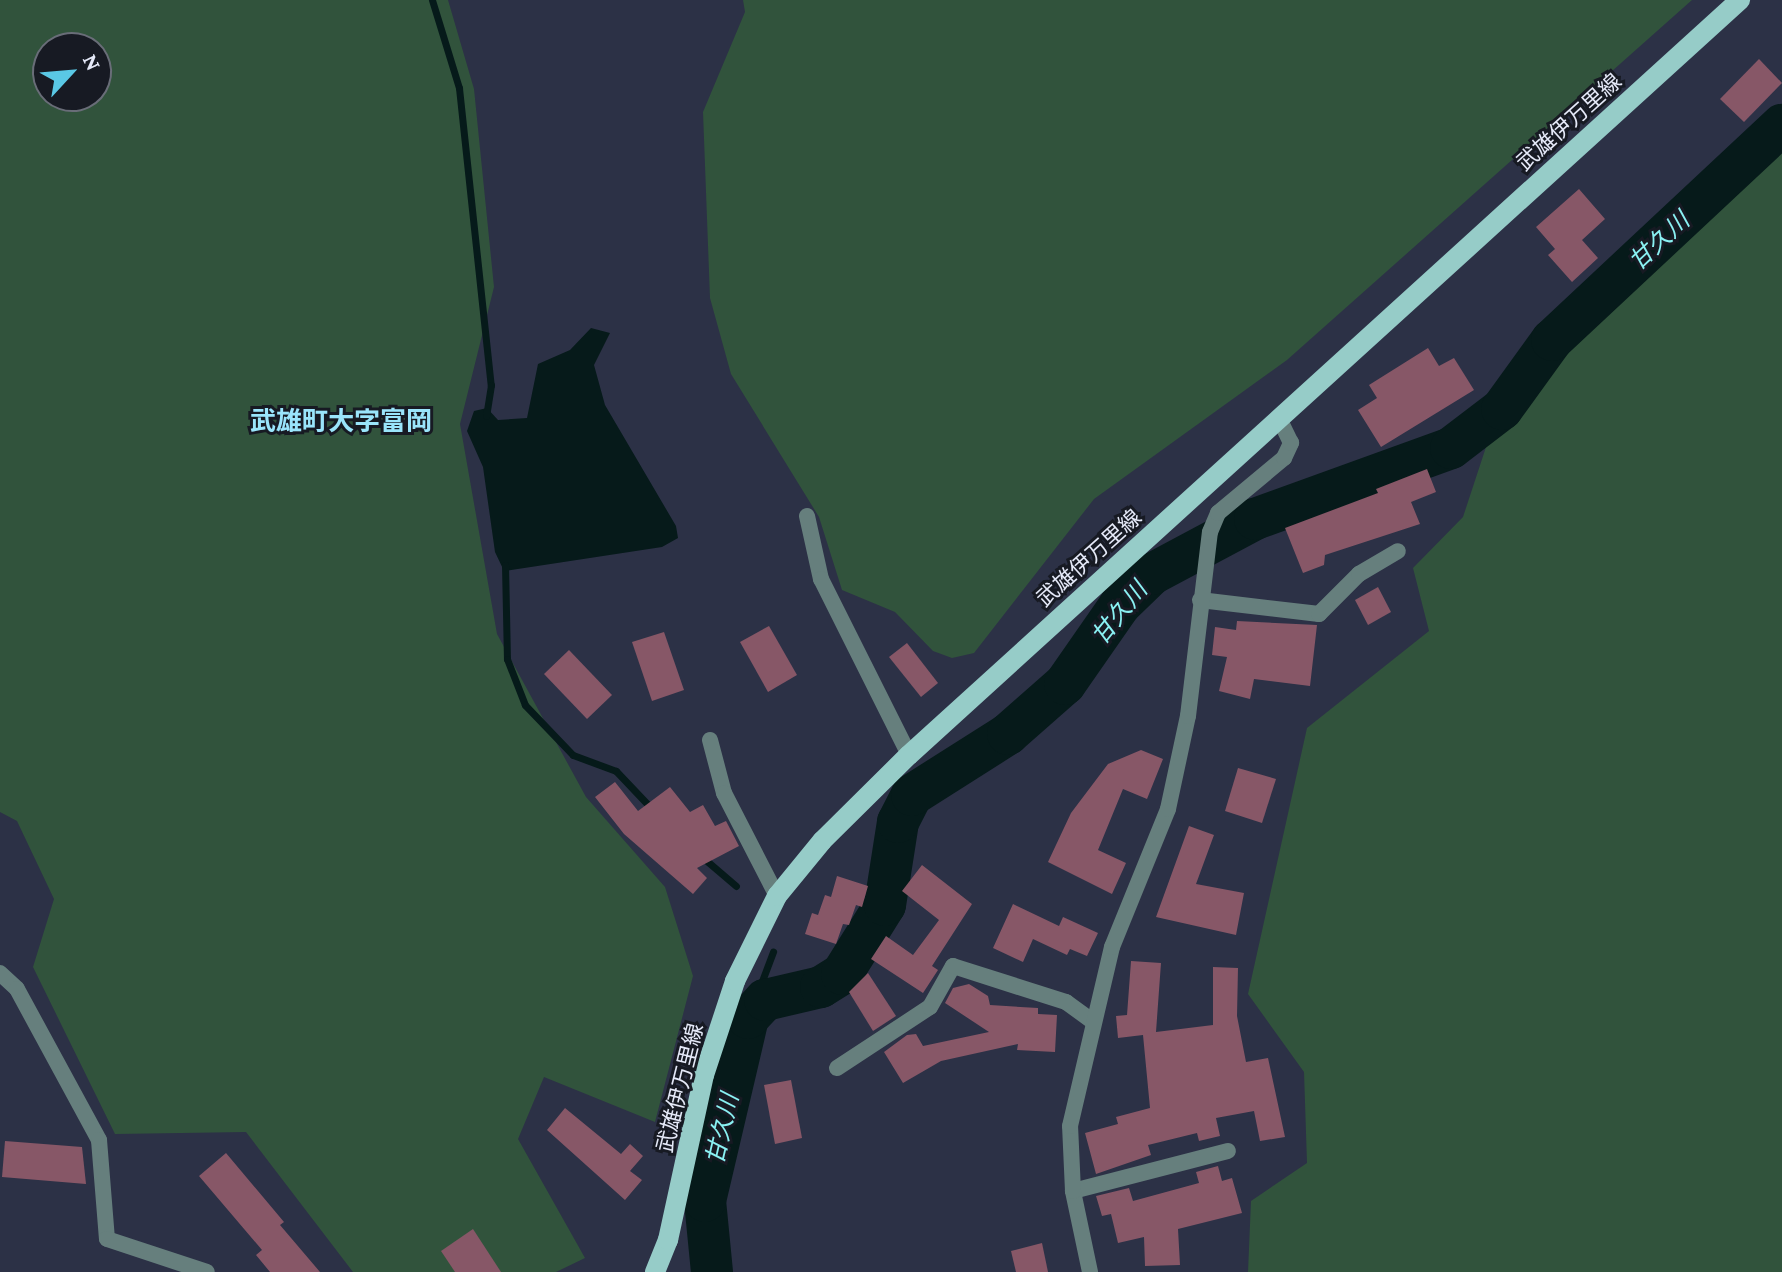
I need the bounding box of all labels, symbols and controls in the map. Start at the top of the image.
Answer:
north arrow [32,32,112,112]
text: N [78,50,107,74]
street label: 武雄伊万里線 [1511,68,1627,176]
water label: 甘久川 [1623,206,1695,276]
district label: 武雄町大字富岡 [250,406,432,438]
street label: 武雄伊万里線 [1031,504,1147,612]
water label: 甘久川 [1085,576,1153,650]
street label: 武雄伊万里線 [651,1021,709,1155]
water label: 甘久川 [700,1091,744,1167]

